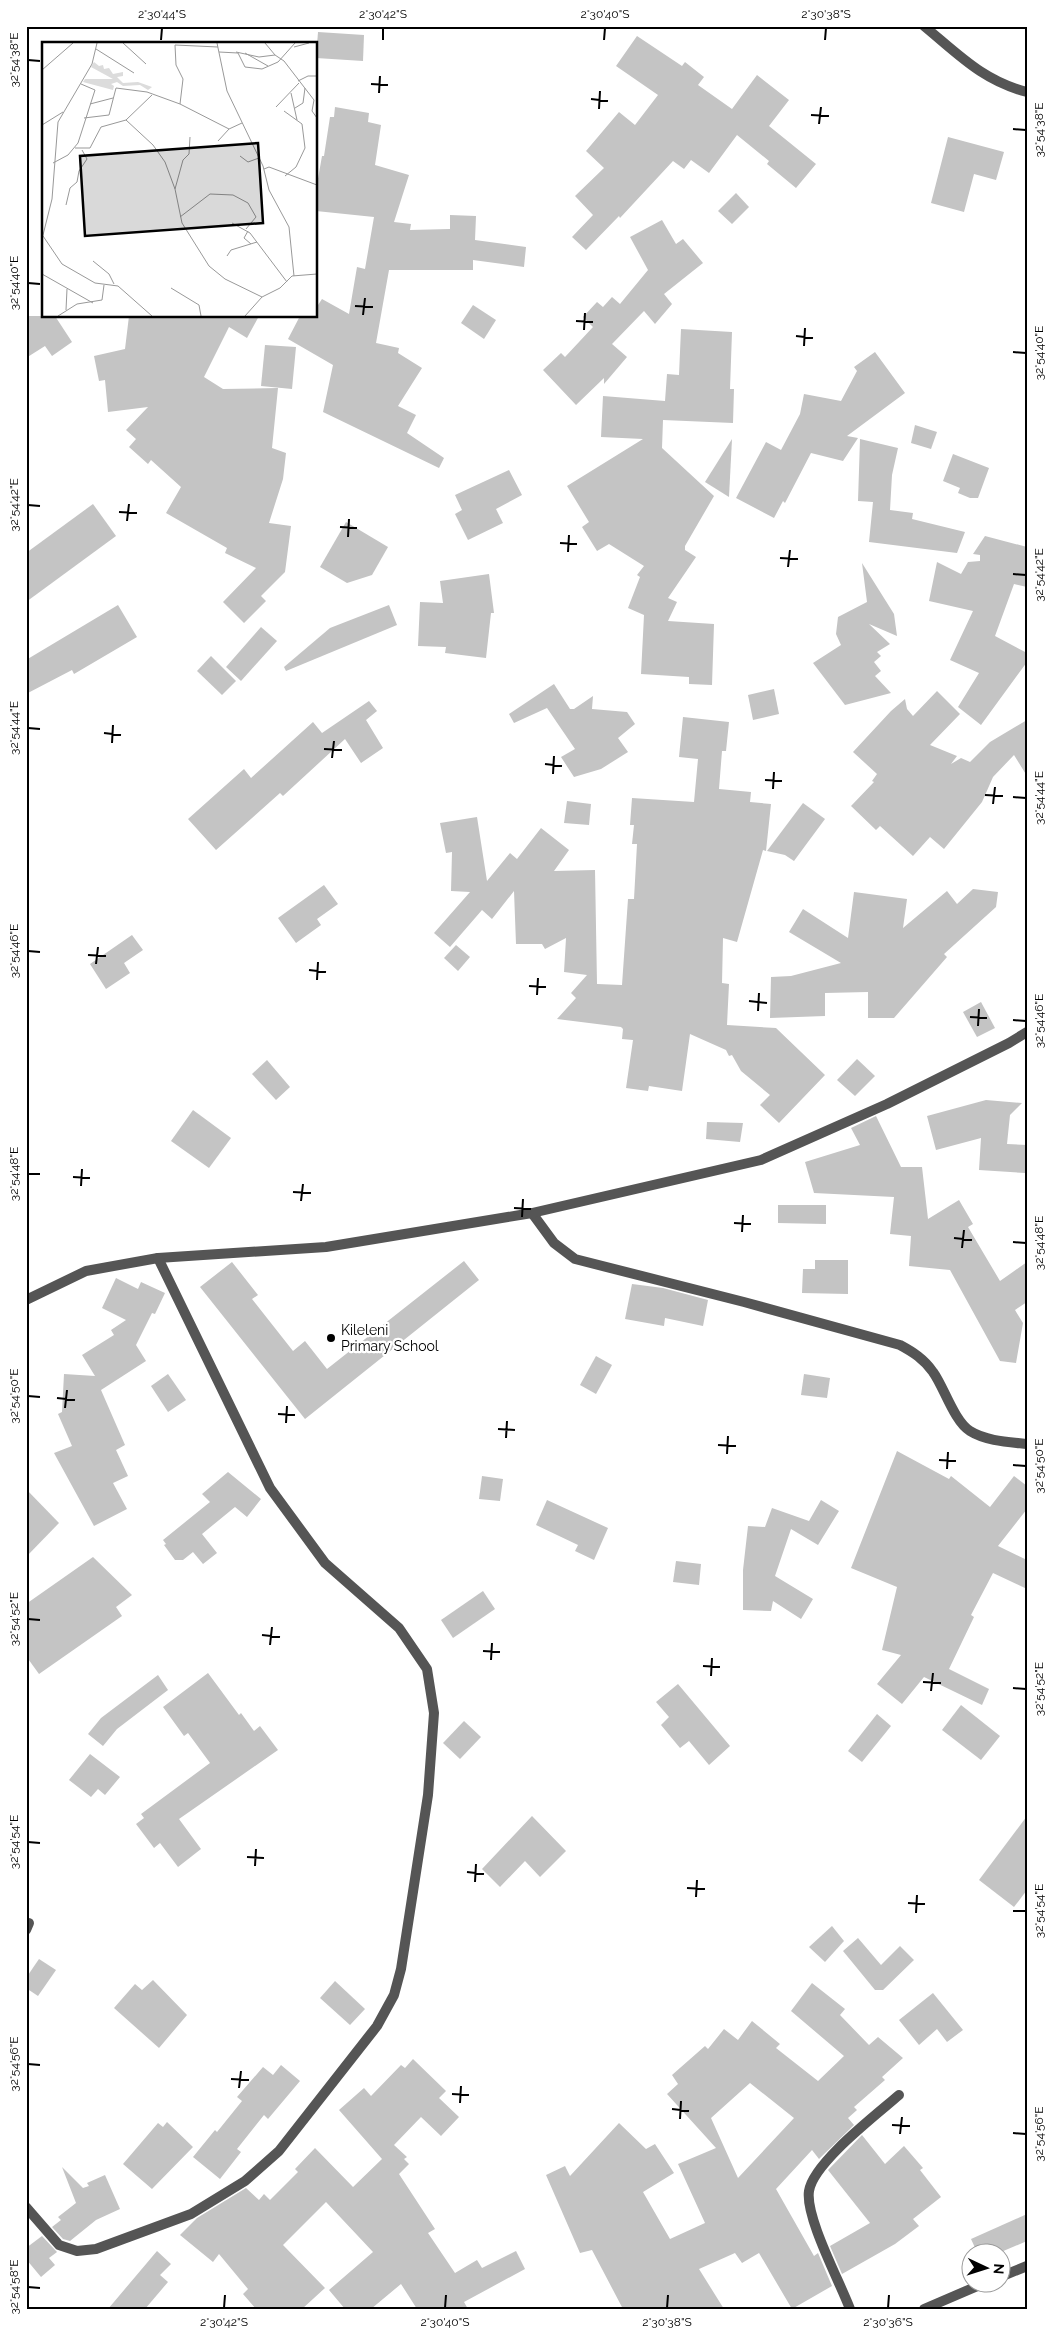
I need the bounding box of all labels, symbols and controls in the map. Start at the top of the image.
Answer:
text: 2°30'44"S [138,7,186,21]
text: 2°30'42"S [359,7,407,21]
text: 2°30'40"S [581,7,629,21]
text: 2°30'38"S [801,7,851,21]
text: 32°54'38"E [7,32,21,88]
inset map [42,42,318,318]
text: 32°54'38"E [1032,102,1046,158]
text: 32°54'40"E [7,256,21,310]
text: 32°54'40"E [1032,326,1046,380]
text: 32°54'42"E [7,478,21,532]
text: 32°54'42"E [1032,548,1046,602]
text: 32°54'44"E [7,701,21,755]
text: 32°54'44"E [1032,771,1046,825]
text: 32°54'46"E [7,924,21,978]
text: 32°54'46"E [1032,994,1046,1048]
text: 32°54'48"E [7,1147,21,1201]
text: 32°54'48"E [1032,1216,1046,1270]
place label: Kileleni Primary School [341,1322,439,1354]
marker: Kileleni Primary School [325,1332,337,1344]
text: 32°54'50"E [7,1368,21,1424]
text: 32°54'50"E [1032,1438,1046,1494]
text: 32°54'52"E [7,1592,21,1646]
text: 32°54'52"E [1032,1662,1046,1716]
text: 32°54'54"E [7,1815,21,1869]
text: 32°54'54"E [1032,1884,1046,1938]
text: 32°54'56"E [7,2036,21,2092]
text: 32°54'56"E [1032,2106,1046,2162]
north arrow [960,2242,1010,2292]
text: 32°54'58"E [7,2259,21,2315]
text: N [991,2263,1007,2275]
text: 2°30'42"S [200,2315,248,2329]
text: 2°30'40"S [421,2315,469,2329]
text: 2°30'38"S [642,2315,692,2329]
text: 2°30'36"S [863,2315,913,2329]

